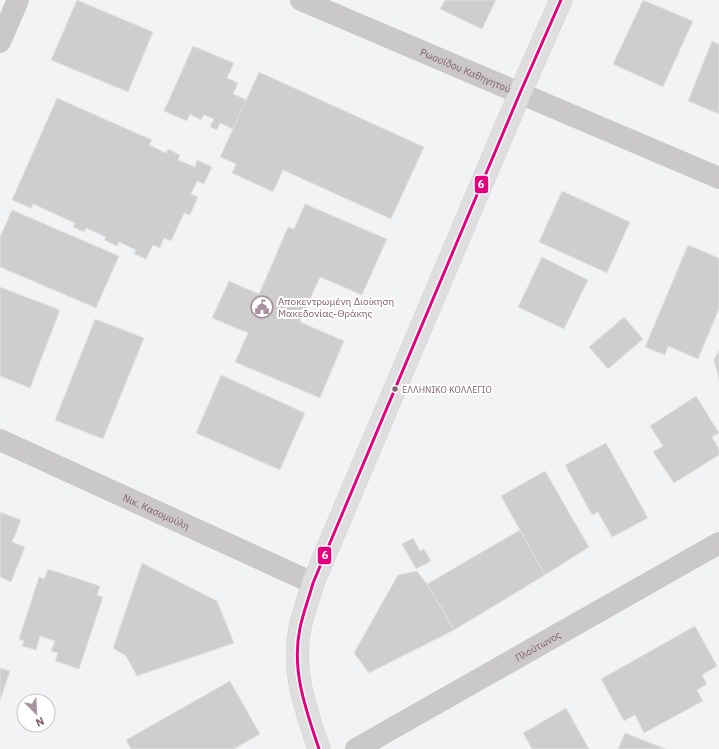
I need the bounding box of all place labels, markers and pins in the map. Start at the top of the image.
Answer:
public building icon: Αποκεντρωμένη Διοίκηση Μακεδονίας-Θράκης [249,294,275,320]
place label: Αποκεντρωμένη Διοίκηση Μακεδονίας-Θράκης [278,295,394,320]
marker: ΕΛΛΗΝΙΚΟ ΚΟΛΛΕΓΙΟ [390,384,400,394]
place label: ΕΛΛΗΝΙΚΟ ΚΟΛΛΕΓΙΟ [402,384,492,395]

